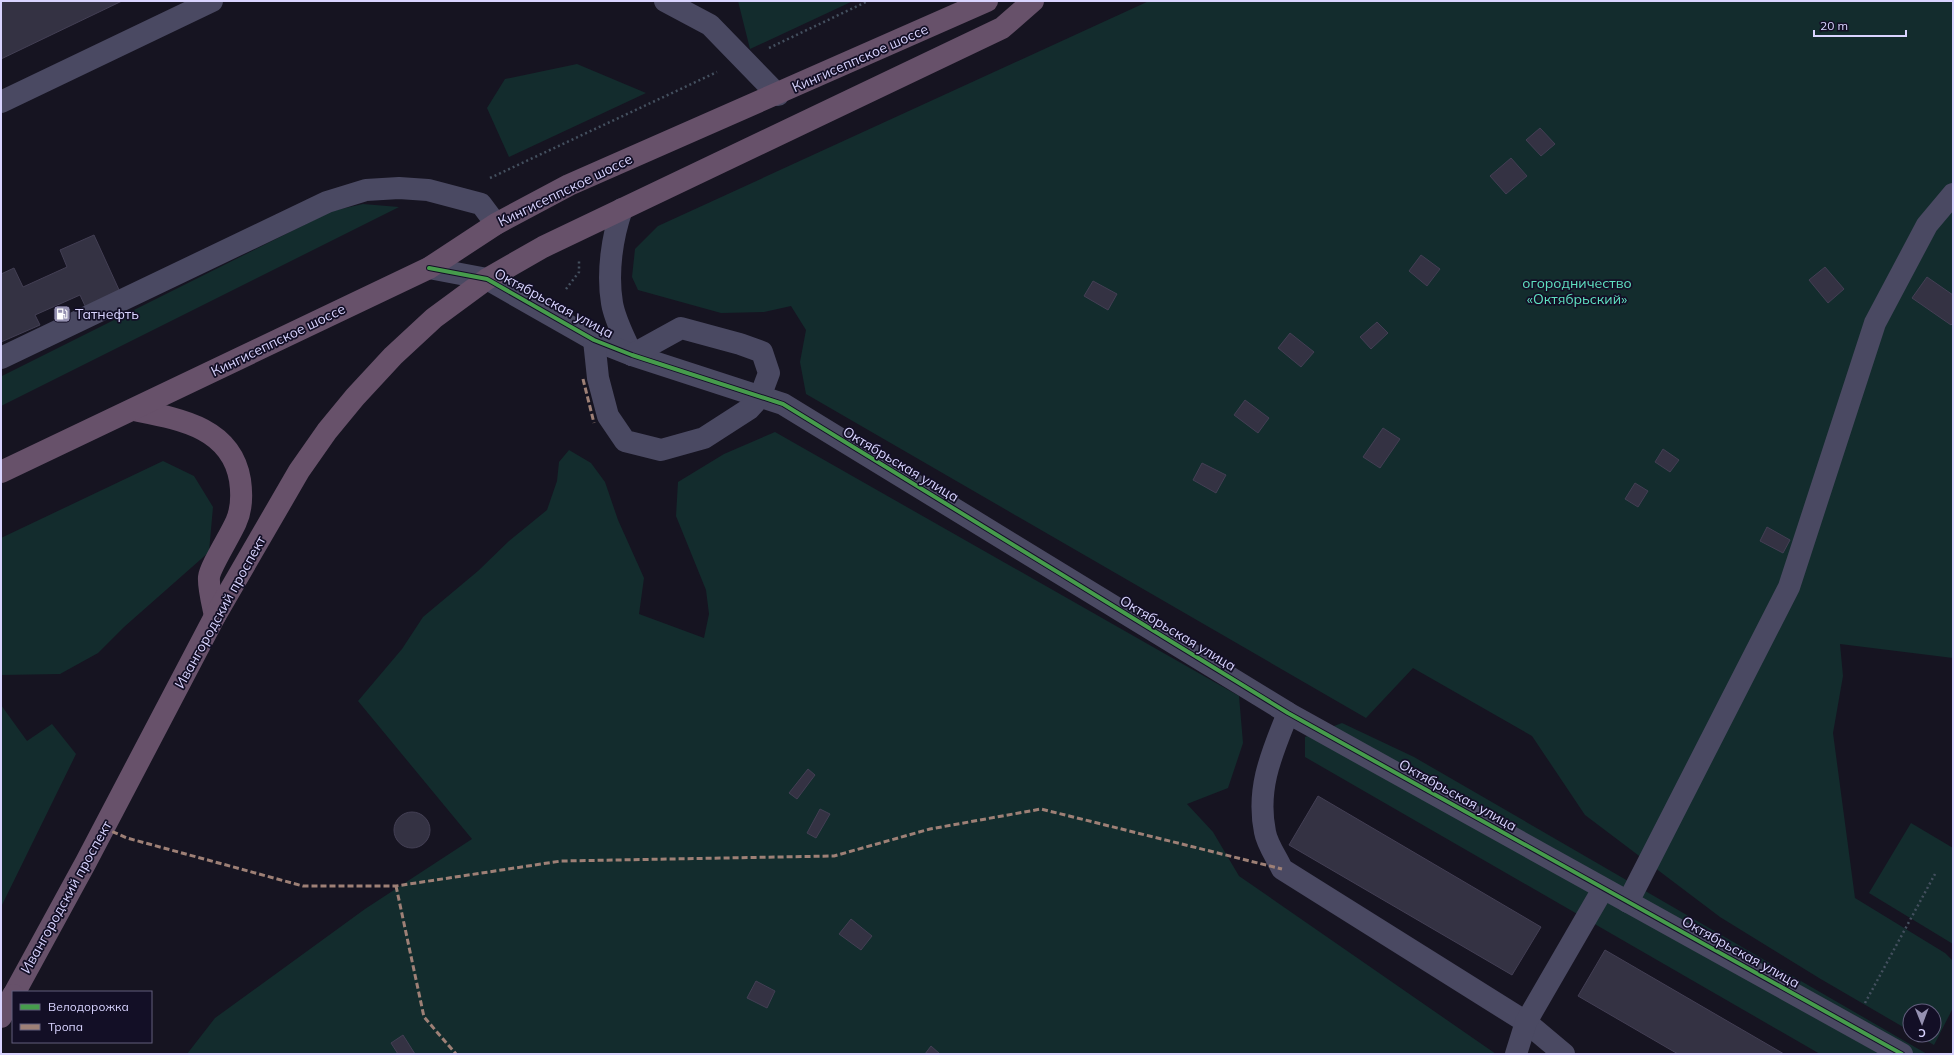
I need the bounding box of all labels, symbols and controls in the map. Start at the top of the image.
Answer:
scale bar [1814,12,1906,38]
text: 20 m [1820,18,1848,33]
street label: Кингисеппское шоссе [789,20,931,96]
street label: Кингисеппское шоссе [495,149,635,230]
street label: Октябрьская улица [491,264,617,342]
park label: огородничество «Октябрьский» [1522,274,1632,308]
street label: Кингисеппское шоссе [208,299,348,380]
fuel station icon: Татнефть [52,304,72,324]
place label: Татнефть [75,305,139,323]
street label: Октябрьская улица [840,422,962,506]
street label: Ивангородский проспект [171,532,270,691]
street label: Октябрьская улица [1117,591,1239,675]
street label: Октябрьская улица [1396,755,1520,835]
street label: Ивангородский проспект [17,817,116,976]
street label: Октябрьская улица [1679,912,1803,992]
legend [12,991,152,1043]
text: Велодорожка [48,999,129,1014]
north arrow [1902,1003,1942,1043]
text: Тропа [48,1019,83,1034]
text: С [1918,1026,1926,1040]

